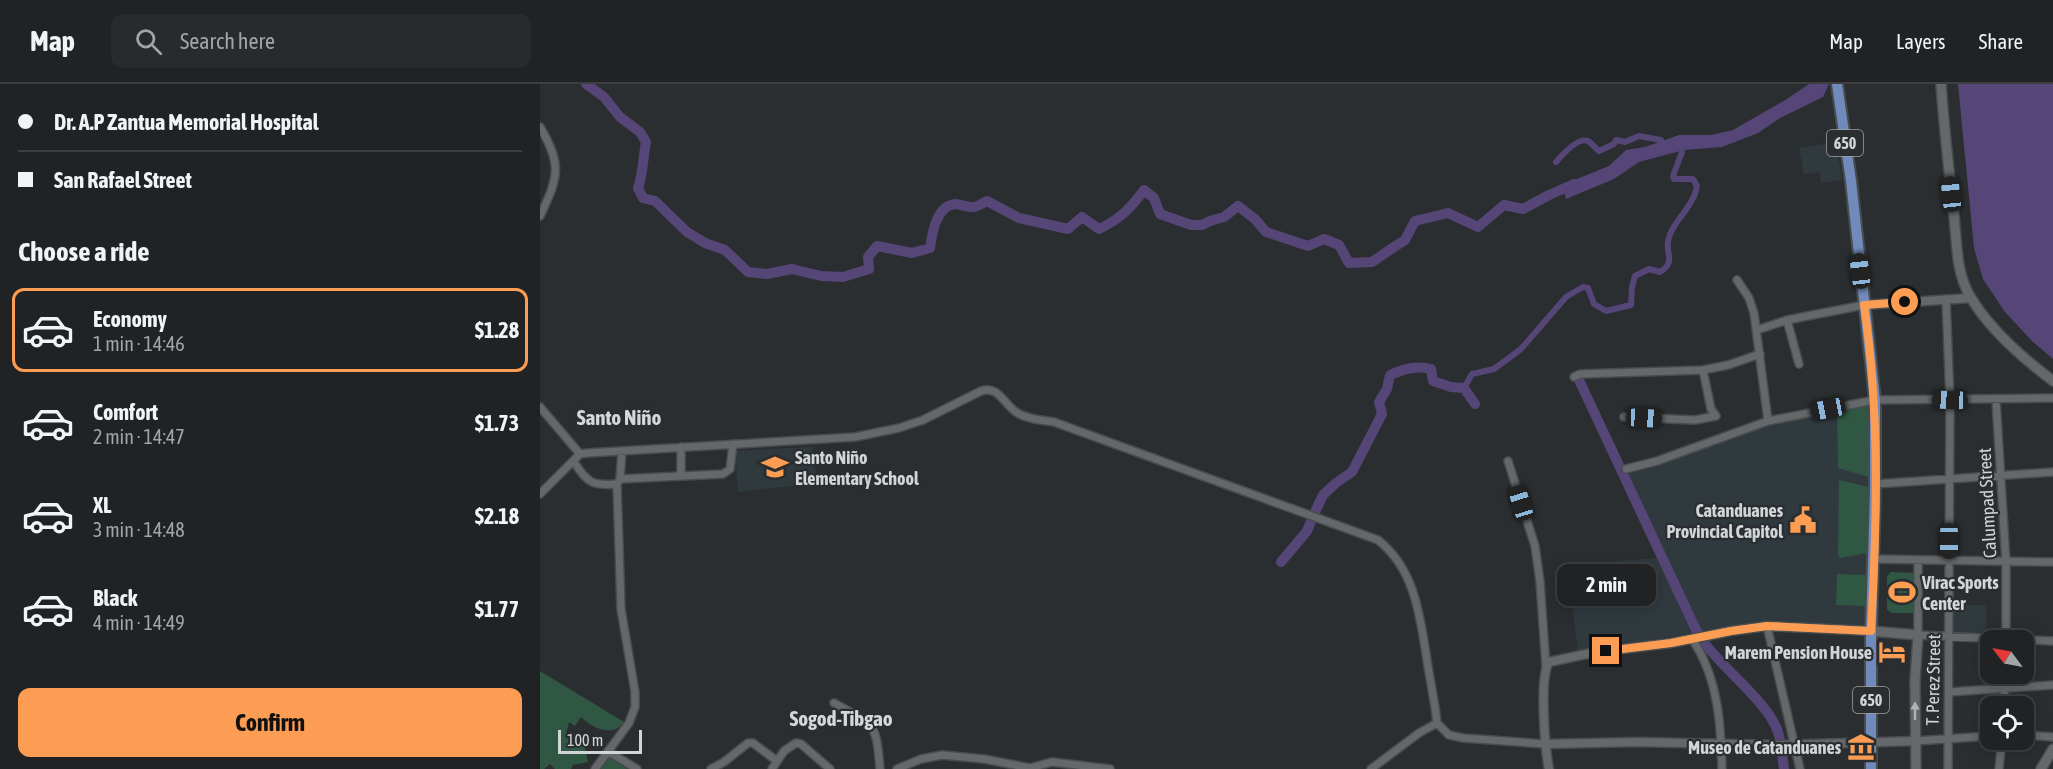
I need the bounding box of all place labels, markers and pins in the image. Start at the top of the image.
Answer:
place label: Santo Niño Elementary School [795,447,919,489]
school or university icon: Santo Niño Elementary School [760,452,790,482]
place label: Catanduanes Provincial Capitol [1667,500,1784,542]
public building icon: Catanduanes Provincial Capitol [1788,505,1818,535]
place label: Virac Sports Center [1921,572,1999,614]
sports icon: Virac Sports Center [1887,577,1917,607]
hotel icon: Marem Pension House [1877,637,1907,667]
place label: Marem Pension House [1725,642,1872,663]
museum icon: Museo de Catanduanes [1846,732,1876,762]
place label: Museo de Catanduanes [1688,737,1842,758]

